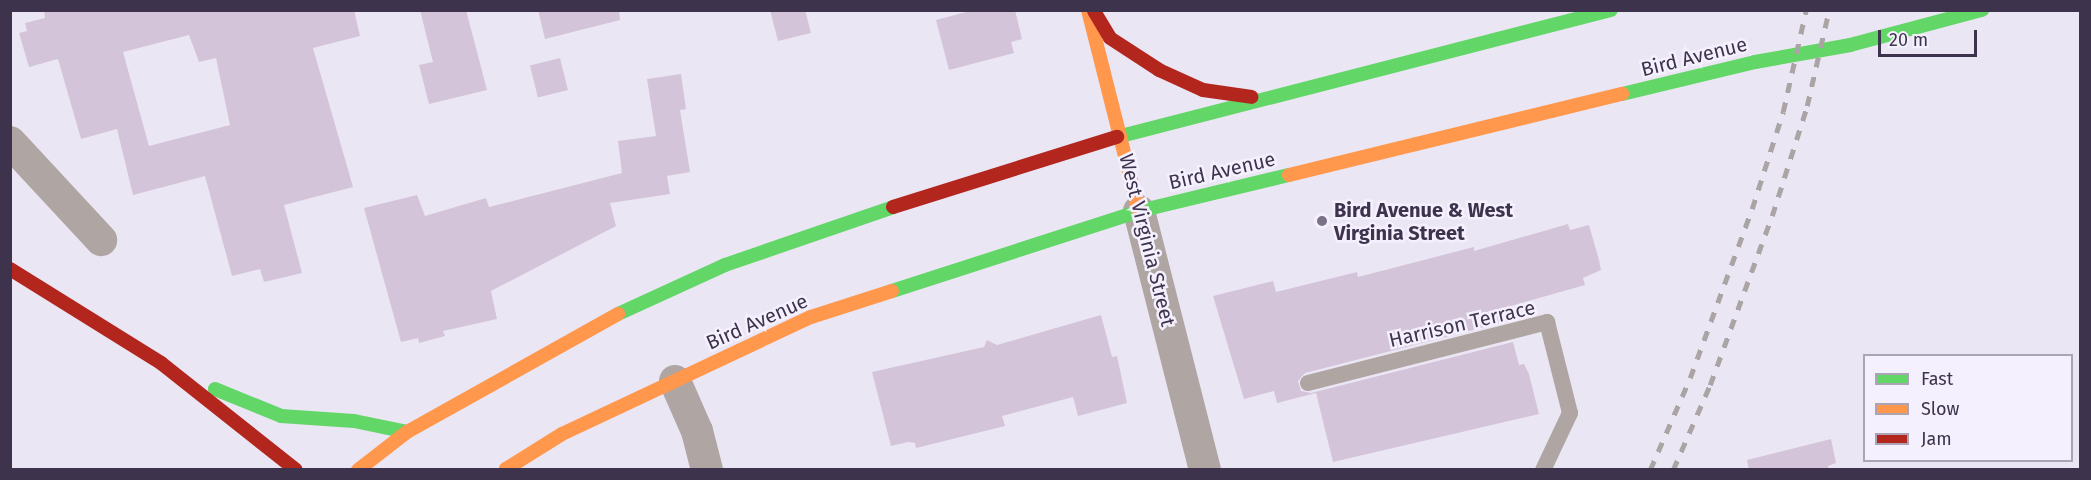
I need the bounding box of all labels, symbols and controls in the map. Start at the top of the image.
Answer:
scale bar [1881,18,1980,56]
text: 20 m [1889,29,1928,51]
street label: Bird Avenue [1638,32,1750,82]
street label: Bird Avenue [1166,147,1278,195]
street label: West Virginia Street [1114,151,1180,329]
place label: Bird Avenue & West Virginia Street [1334,198,1513,245]
marker: Bird Avenue & West Virginia Street [1315,214,1329,228]
street label: Bird Avenue [703,289,811,355]
street label: Harrison Terrace [1387,296,1537,352]
legend [1863,354,2073,462]
text: Fast [1921,368,1953,390]
text: Slow [1921,398,1959,420]
text: Jam [1921,428,1952,450]

